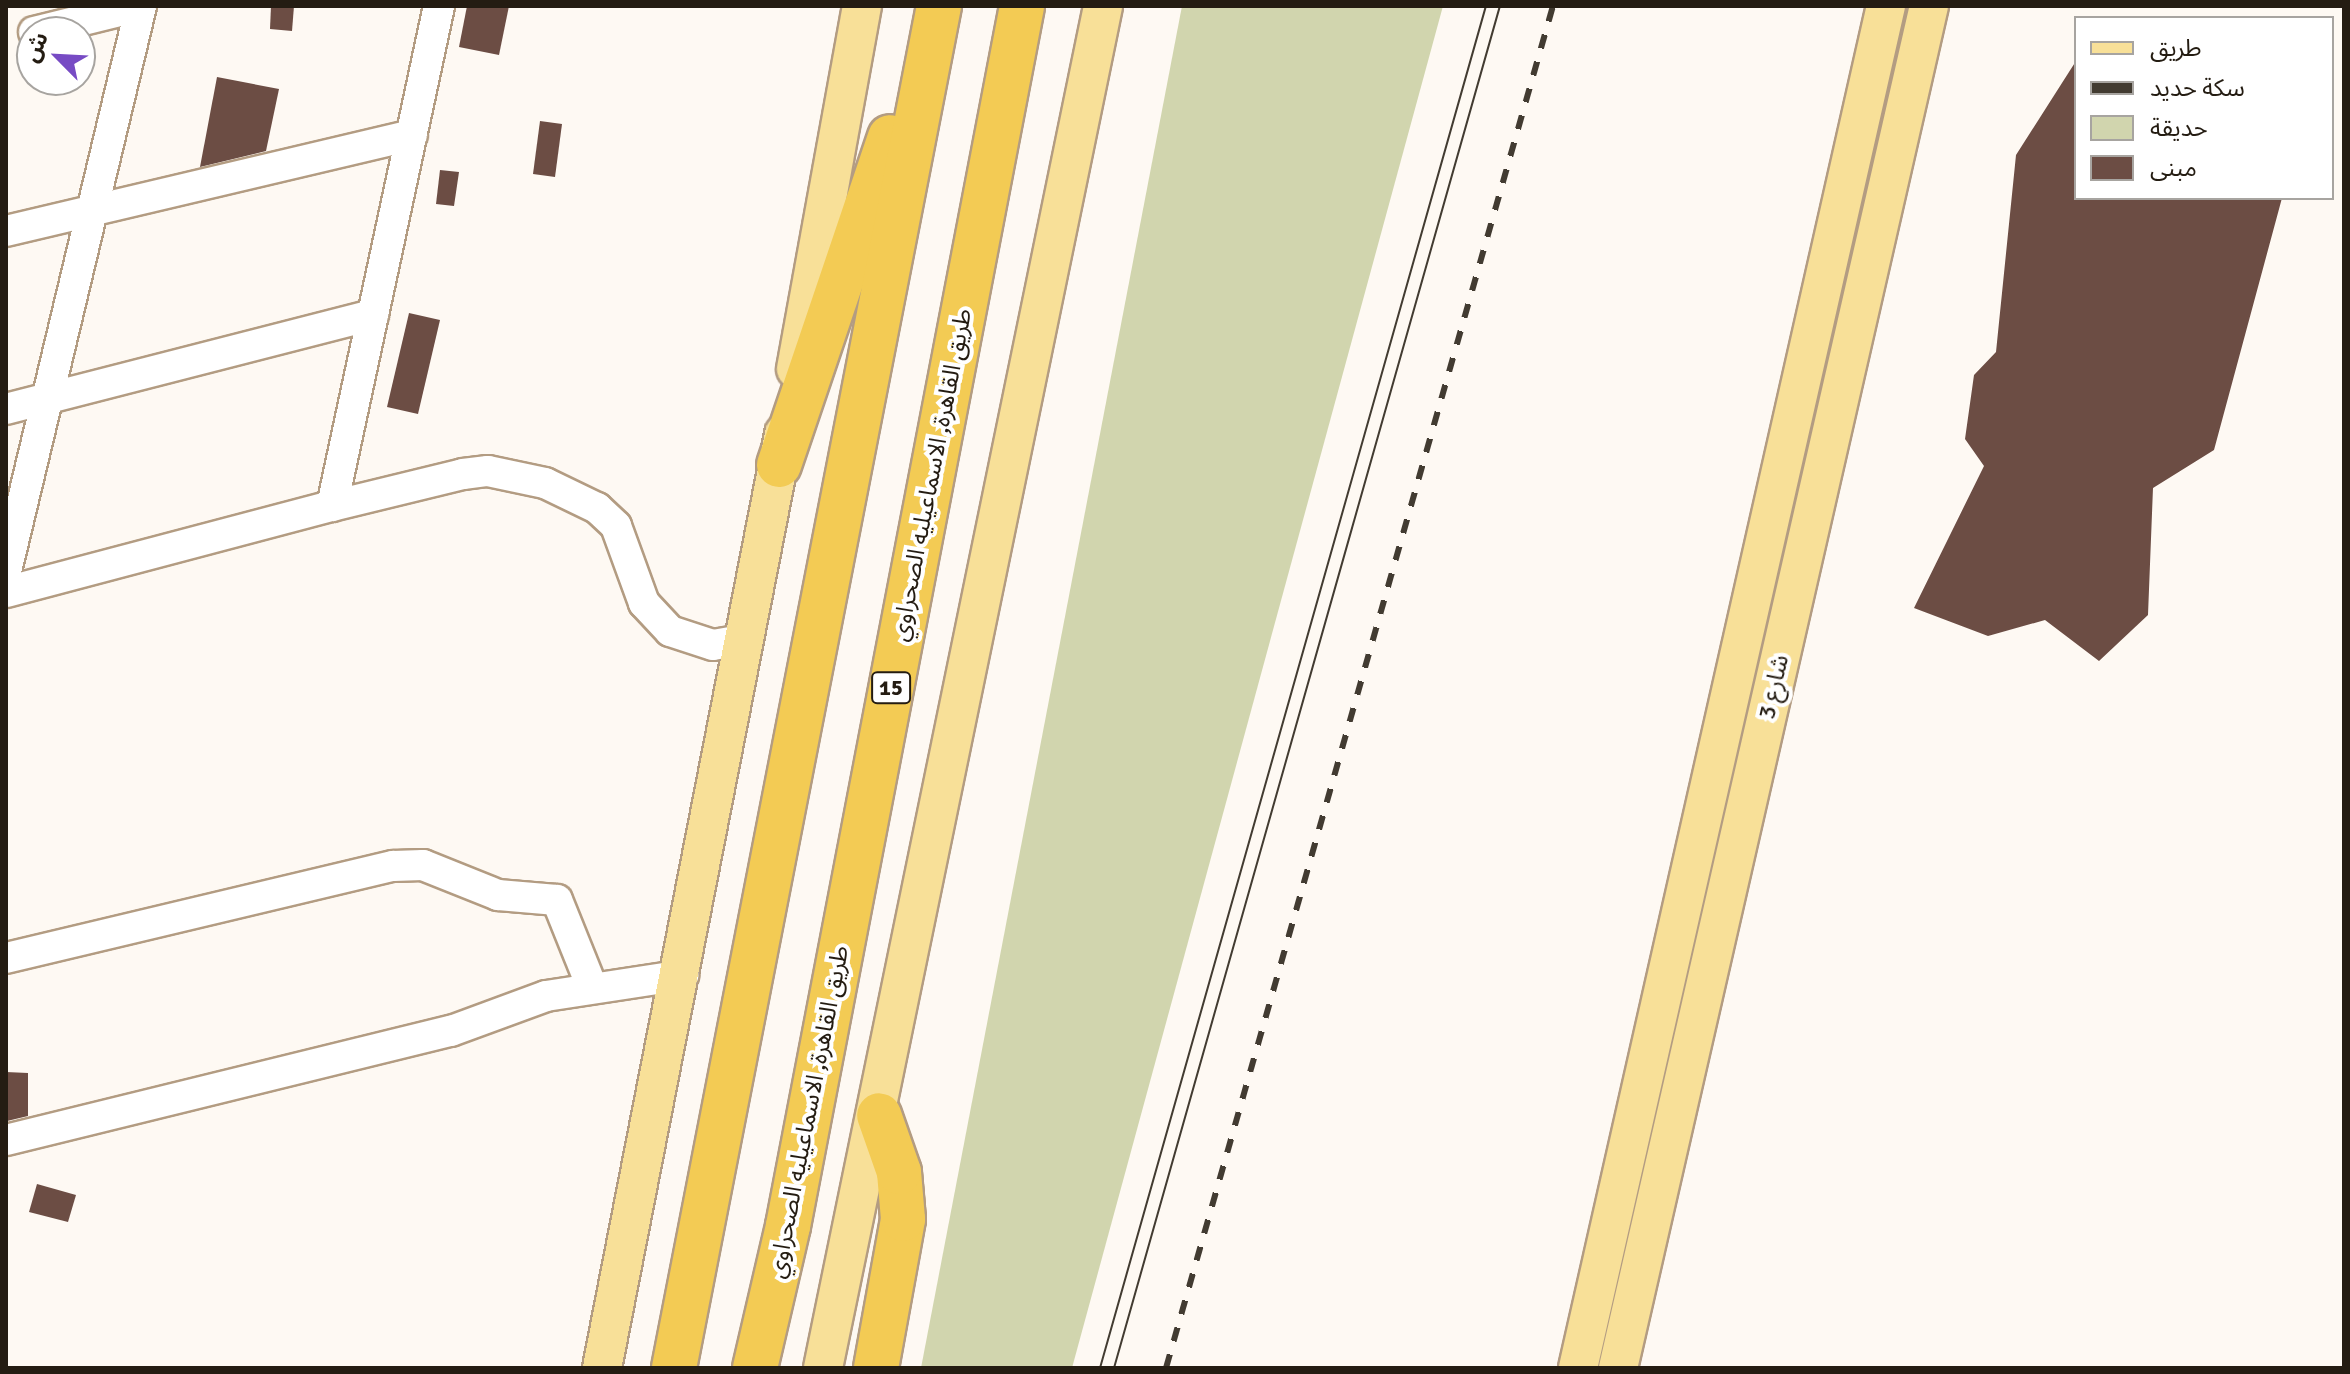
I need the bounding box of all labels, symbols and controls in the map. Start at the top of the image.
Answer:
north arrow [16,16,96,96]
legend [2074,16,2334,200]
text: ش [17,28,54,66]
text: طريق [2150,33,2202,63]
text: سكة حديد [2150,73,2245,103]
text: حديقة [2150,113,2208,143]
text: مبنى [2150,153,2197,183]
street label: طريق القاهرة, الاسماعيليه الصحراوي [886,306,978,644]
street label: شارع 3 [1753,652,1795,722]
road number: 15 [871,670,911,706]
street label: طريق القاهرة, الاسماعيليه الصحراوي [763,943,855,1281]

